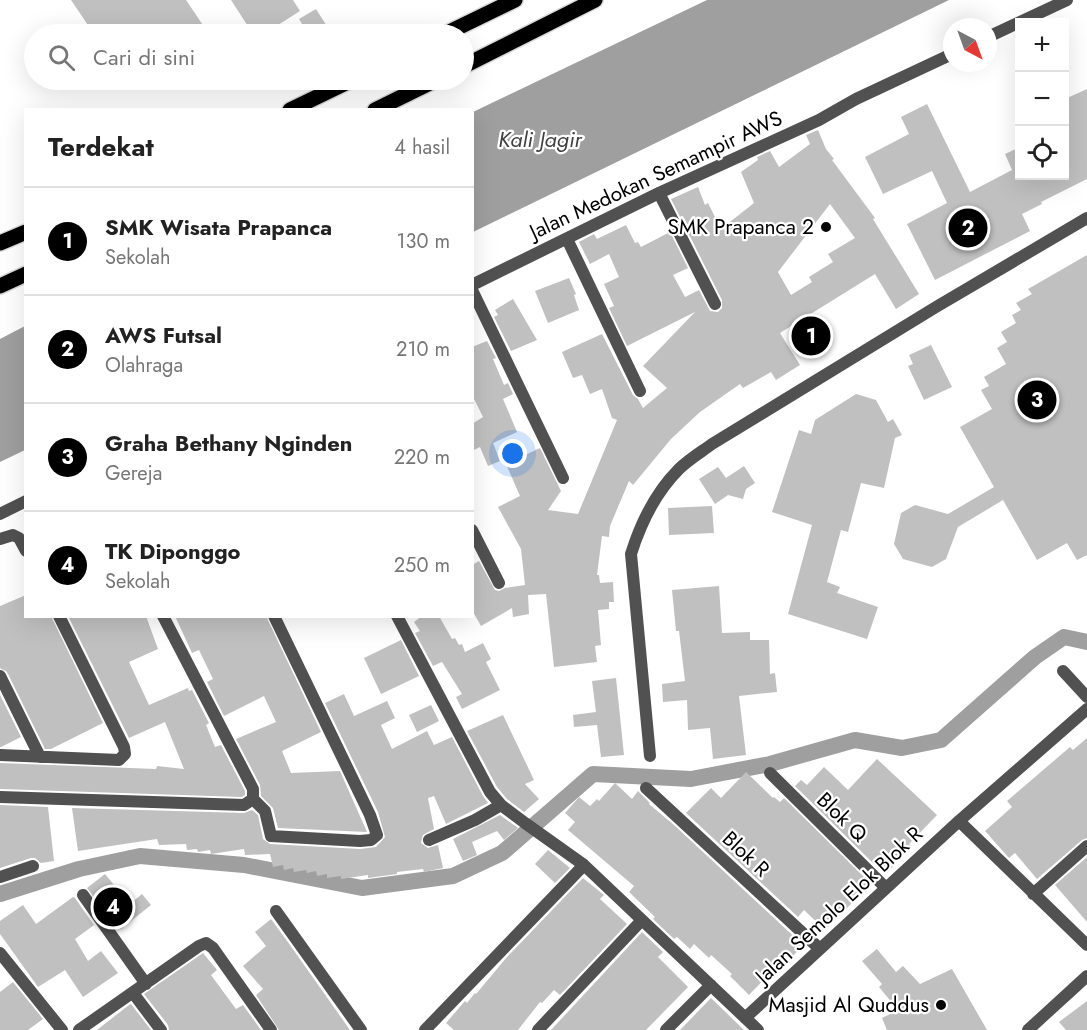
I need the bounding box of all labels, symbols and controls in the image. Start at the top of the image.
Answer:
north arrow [943,18,997,72]
map controls [1015,18,1069,180]
button: + [1015,18,1069,72]
search box [24,24,474,90]
icon: search [45,41,78,74]
text: Cari di sini [93,41,195,73]
button: − [1015,72,1069,126]
street label: Jalan Medokan Semampir AWS [522,103,787,248]
water label: Kali Jagir [498,123,583,155]
button: locate [1015,126,1069,180]
text: Terdekat [48,128,154,166]
text: 4 hasil [394,133,450,162]
pin: 2 [948,206,988,250]
text: SMK Wisata Prapanca [105,211,332,243]
place label: SMK Prapanca 2 [667,212,814,242]
marker: SMK Prapanca 2 [819,220,833,234]
text: 1 [62,227,73,256]
text: 130 m [396,227,450,256]
text: Sekolah [105,243,170,272]
pin: 1 [792,314,830,358]
text: AWS Futsal [105,319,222,351]
text: 2 [61,335,74,364]
text: 210 m [396,335,450,364]
text: Olahraga [105,351,183,380]
pin: 3 [1018,378,1056,422]
text: Graha Bethany Nginden [105,427,352,459]
your location [498,439,527,468]
text: 3 [61,443,74,472]
text: 220 m [394,443,450,472]
text: Gereja [105,459,162,488]
text: TK Diponggo [105,535,241,567]
text: 4 [61,551,74,580]
text: 250 m [394,551,450,580]
text: Sekolah [105,567,170,596]
street label: Blok Q [810,785,874,849]
street label: Jalan Semolo Elok Blok R [747,819,929,993]
street label: Blok R [716,824,777,884]
pin: 4 [94,884,132,930]
place label: Masjid Al Quddus [768,990,929,1020]
marker: Masjid Al Quddus [934,998,948,1012]

